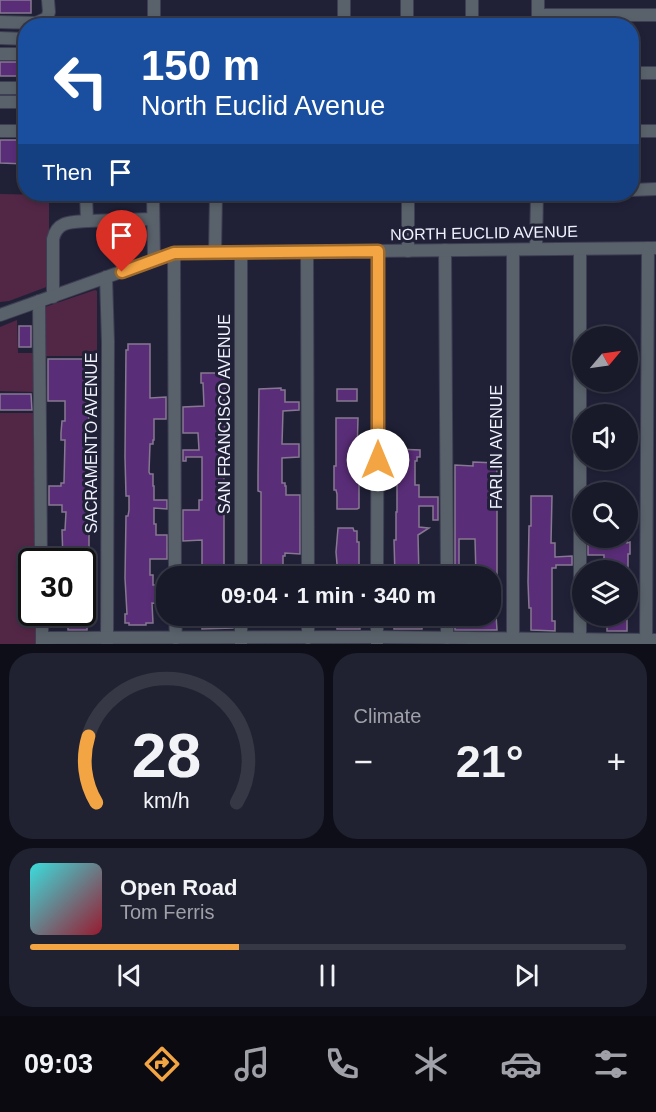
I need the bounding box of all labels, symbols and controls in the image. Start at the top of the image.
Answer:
icon: left [42,42,120,120]
text: 150 m [141,42,260,89]
text: North Euclid Avenue [141,91,385,121]
icon: arrive [104,156,137,189]
text: Then [42,160,92,185]
pin [96,210,147,272]
icon: arrive [105,219,138,252]
street label: NORTH EUCLID AVENUE [390,223,578,243]
street label: SAN FRANCISCO AVENUE [216,314,233,514]
north arrow [572,326,638,392]
map controls [572,326,638,626]
street label: SACRAMENTO AVENUE [83,353,100,533]
street label: FARLIN AVENUE [488,385,505,509]
button: sound [572,404,638,470]
position arrow [346,428,410,492]
button: search [572,482,638,548]
speed limit sign: 30 [18,548,96,626]
button: layers [572,560,638,626]
text: 09:04 · 1 min · 340 m [221,583,436,608]
text: Climate [354,705,421,727]
text: 28 [132,721,201,790]
text: 21° [456,736,524,787]
text: − [354,743,373,780]
text: + [607,743,626,780]
text: km/h [143,789,189,813]
text: Open Road [120,875,237,900]
text: Tom Ferris [120,901,214,923]
icon: previous [113,959,146,992]
icon: pause [311,959,344,992]
icon: next [510,959,543,992]
icon: directions [141,1043,183,1085]
icon: music [231,1043,273,1085]
icon: phone [321,1043,363,1085]
icon: climate [410,1043,452,1085]
icon: car [500,1043,542,1085]
icon: filters [590,1043,632,1085]
text: 09:03 [24,1049,93,1079]

